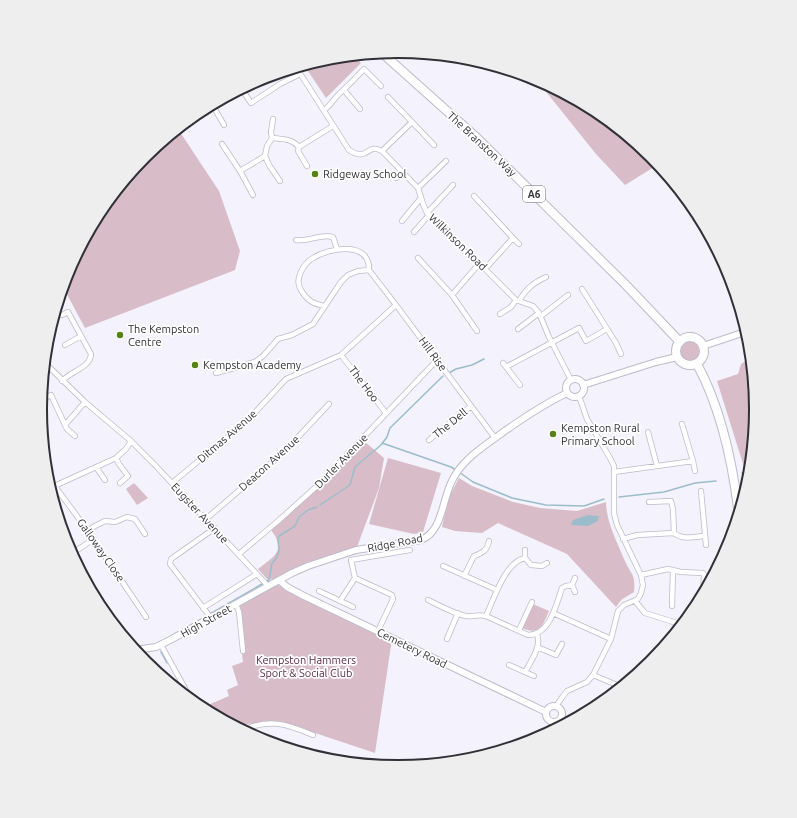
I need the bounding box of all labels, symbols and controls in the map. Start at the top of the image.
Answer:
street label: The Branston Way [445,109,519,179]
place label: Ridgeway School [323,168,406,180]
marker: Ridgeway School [310,169,320,179]
road number: A6 [523,186,545,202]
street label: Wilkinson Road [427,211,489,273]
place label: The Kempston Centre [128,323,199,348]
marker: The Kempston Centre [115,330,125,340]
street label: Hill Rise [417,335,449,373]
place label: Kempston Academy [203,359,302,371]
marker: Kempston Academy [190,360,200,370]
street label: The Hoo [347,364,381,404]
street label: The Dell [430,405,470,440]
street label: Ditmas Avenue [195,407,259,465]
place label: Kempston Rural Primary School [561,422,640,447]
marker: Kempston Rural Primary School [548,429,558,439]
street label: Durler Avenue [312,431,370,491]
street label: Deacon Avenue [236,433,302,493]
street label: Eugster Avenue [169,481,231,545]
street label: Galloway Close [75,516,127,584]
street label: Ridge Road [366,532,424,554]
street label: High Street [179,602,234,640]
street label: Cemetery Road [375,626,449,670]
park label: Kempston Hammers Sport & Social Club [256,654,356,679]

